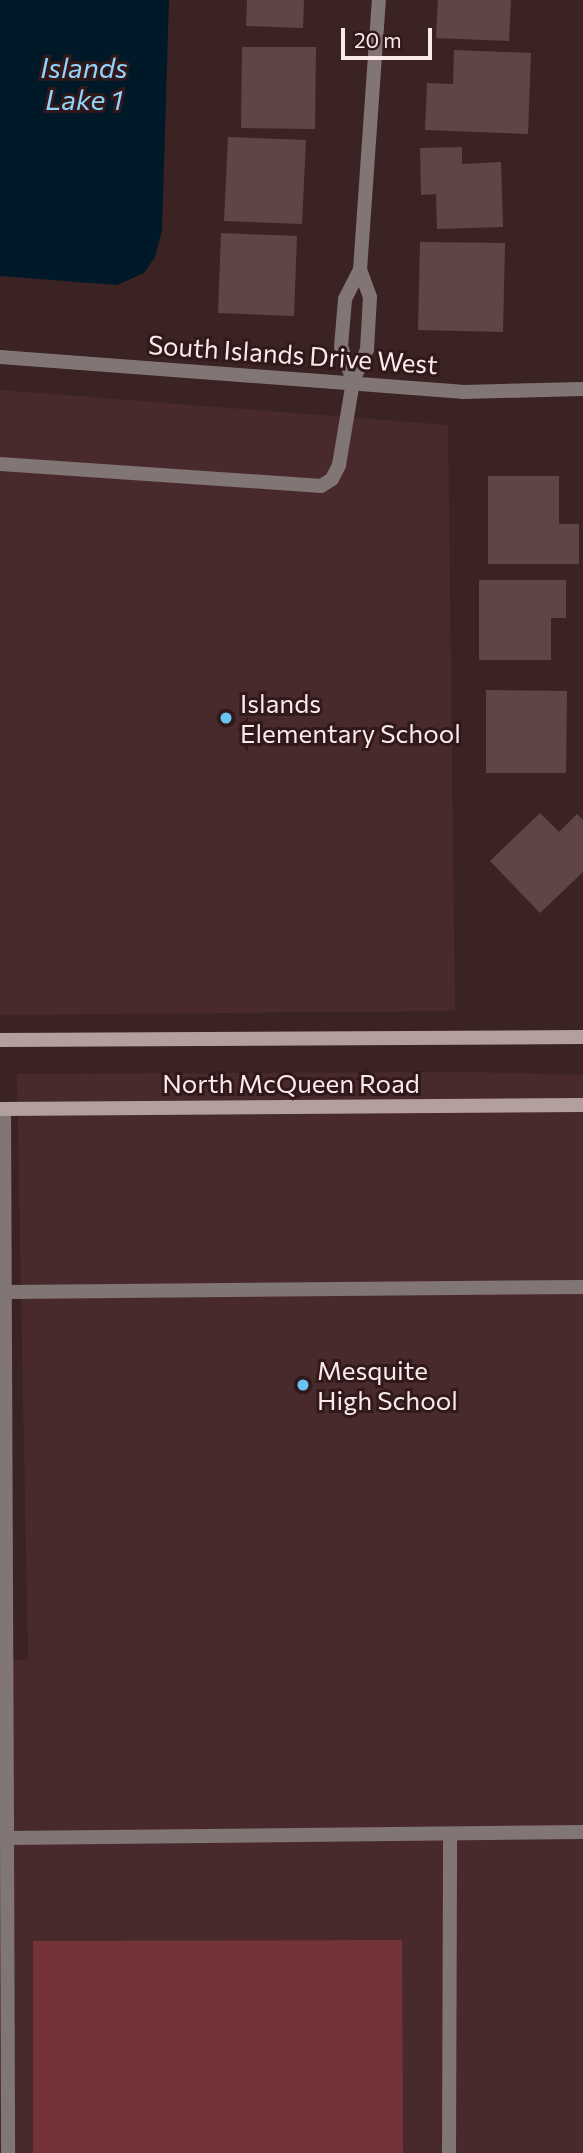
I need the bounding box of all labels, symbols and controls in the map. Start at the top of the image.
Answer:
scale bar [345,14,436,58]
text: 20 m [354,27,402,52]
water label: Islands Lake 1 [40,50,128,116]
street label: South Islands Drive West [147,328,439,380]
place label: Islands Elementary School [240,687,461,748]
marker: Islands Elementary School [218,710,234,726]
street label: North McQueen Road [162,1067,420,1099]
place label: Mesquite High School [317,1354,458,1416]
marker: Mesquite High School [295,1377,311,1393]

